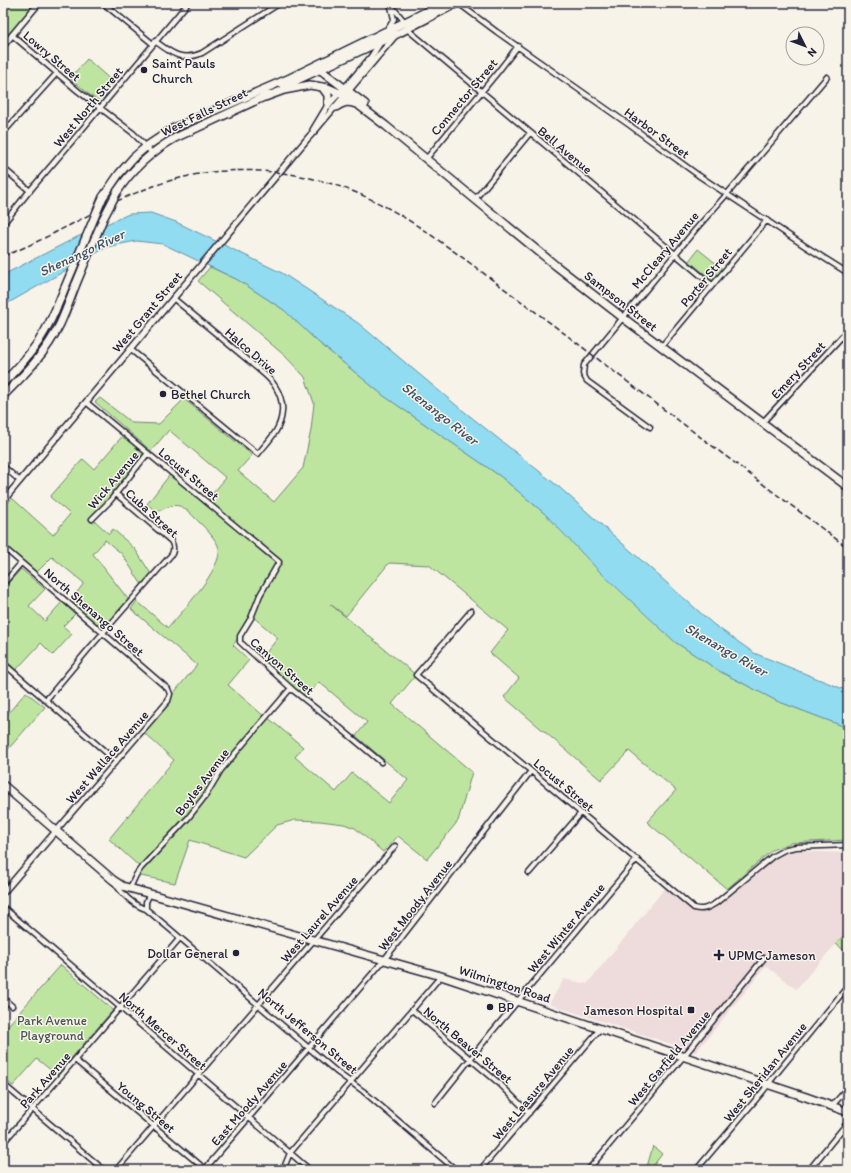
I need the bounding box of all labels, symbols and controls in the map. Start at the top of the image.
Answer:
north arrow [785,26,825,66]
street label: Lowry Street [20,28,84,84]
text: N [805,45,819,59]
place label: Saint Pauls Church [152,56,216,86]
street label: Connector Street [428,56,501,138]
street label: West North Street [50,64,126,150]
marker: Saint Pauls Church [139,65,149,75]
street label: West Falls Street [158,85,250,139]
street label: Harbor Street [622,104,693,162]
street label: Bell Avenue [535,123,595,177]
street label: McCleary Avenue [628,208,702,292]
water label: Shenango River [36,225,129,280]
street label: Porter Street [677,244,735,310]
street label: Sampson Street [581,268,661,334]
street label: West Grant Street [109,269,185,355]
street label: Halco Drive [222,324,280,378]
street label: Emery Street [768,338,828,402]
water label: Shenango River [398,379,483,450]
place label: Bethel Church [171,387,250,402]
marker: Bethel Church [158,389,168,399]
street label: Locust Street [156,444,222,504]
street label: Wick Avenue [84,448,142,512]
street label: Cuba Street [122,485,182,541]
street label: North Shenango Street [41,565,147,659]
water label: Shenango River [682,620,772,681]
street label: Canyon Street [247,634,317,698]
street label: West Wallace Avenue [62,707,152,807]
street label: Boyles Avenue [172,745,232,819]
street label: Locust Street [531,755,597,815]
street label: West Moody Avenue [375,856,455,954]
street label: West Laurel Avenue [277,873,361,965]
street label: West Winter Avenue [524,880,608,976]
place label: Dollar General [147,946,228,961]
marker: Dollar General [231,948,241,958]
place label: UPMC Jameson [728,948,816,963]
marker: UPMC Jameson [713,949,725,961]
street label: Wilmington Road [457,962,553,1006]
street label: North Jefferson Street [255,985,361,1077]
street label: North Mercer Street [116,989,210,1073]
place label: BP [498,1000,514,1015]
marker: BP [485,1002,495,1012]
place label: Jameson Hospital [584,1003,683,1018]
street label: North Beaver Street [421,1004,515,1087]
marker: Jameson Hospital [686,1005,696,1015]
street label: West Garfield Avenue [625,1007,713,1109]
park label: Park Avenue Playground [17,1013,87,1043]
street label: West Sheridan Avenue [720,1019,810,1125]
street label: West Leasure Avenue [489,1043,577,1143]
street label: Park Avenue [16,1049,74,1111]
street label: East Moody Avenue [208,1057,290,1149]
street label: Young Street [114,1078,178,1136]

